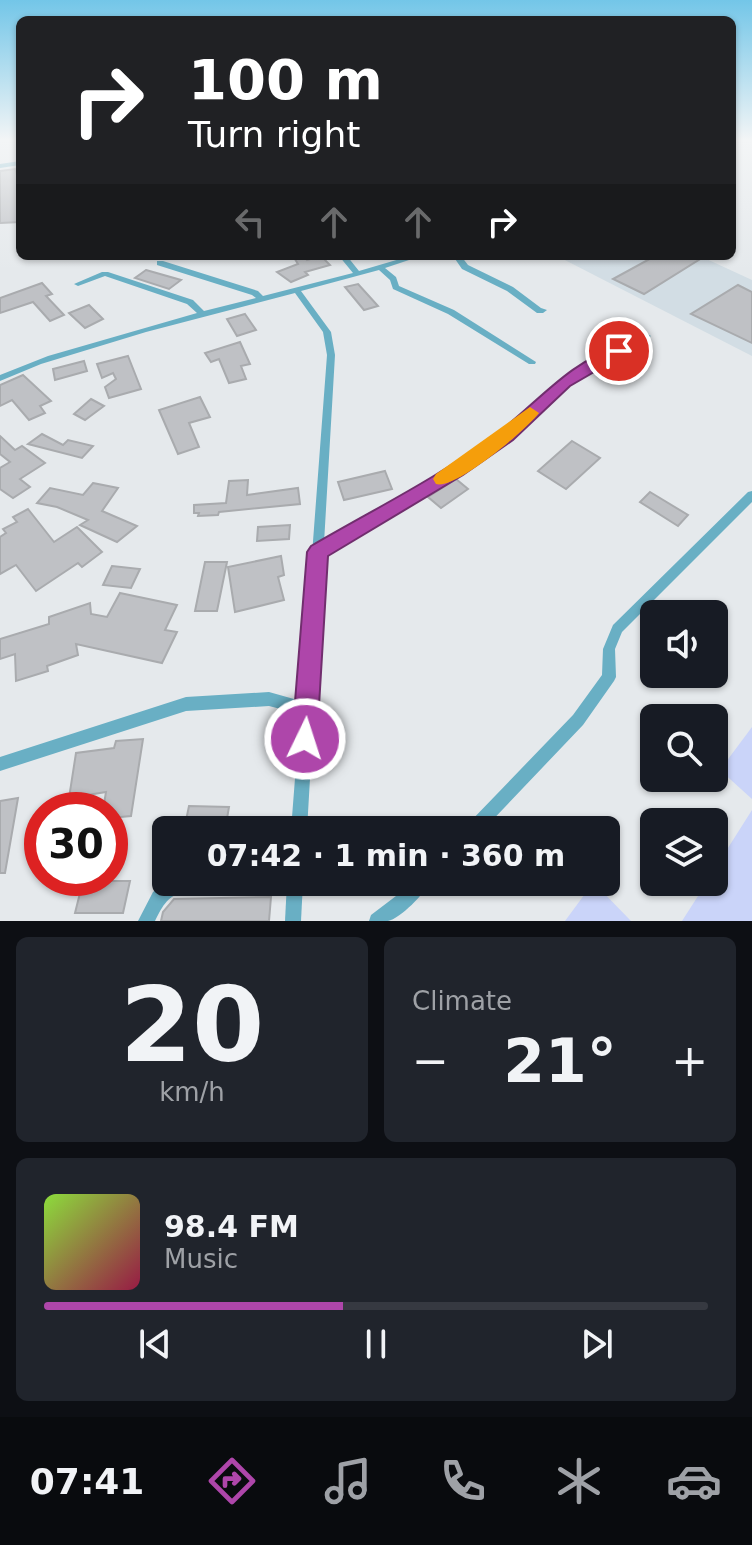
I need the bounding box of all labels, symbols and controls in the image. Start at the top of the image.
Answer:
text: 100 m [188,47,383,112]
icon: right [56,48,160,152]
text: Turn right [188,114,360,155]
icon: left [228,200,272,244]
icon: ahead [312,200,356,244]
icon: ahead [396,200,440,244]
icon: right [480,200,524,244]
pin [585,317,653,385]
icon: arrive [597,329,641,373]
map controls [640,600,728,896]
button: sound [640,600,728,688]
position arrow [263,697,347,781]
button: search [640,704,728,792]
speed limit sign: 30 [24,792,128,896]
button: layers [640,808,728,896]
text: 07:42 · 1 min · 360 m [207,838,565,873]
text: 20 [120,964,264,1086]
text: Climate [412,986,512,1016]
text: 21° [503,1026,617,1096]
text: − [412,1035,449,1086]
text: + [671,1035,708,1086]
text: km/h [159,1077,225,1107]
text: 98.4 FM [164,1209,299,1244]
text: Music [164,1244,238,1274]
icon: previous [133,1322,177,1366]
icon: pause [354,1322,398,1366]
icon: next [575,1322,619,1366]
icon: directions [204,1453,260,1509]
icon: music [320,1453,376,1509]
icon: phone [435,1453,491,1509]
icon: climate [551,1453,607,1509]
icon: car [666,1453,722,1509]
text: 07:41 [30,1461,144,1502]

